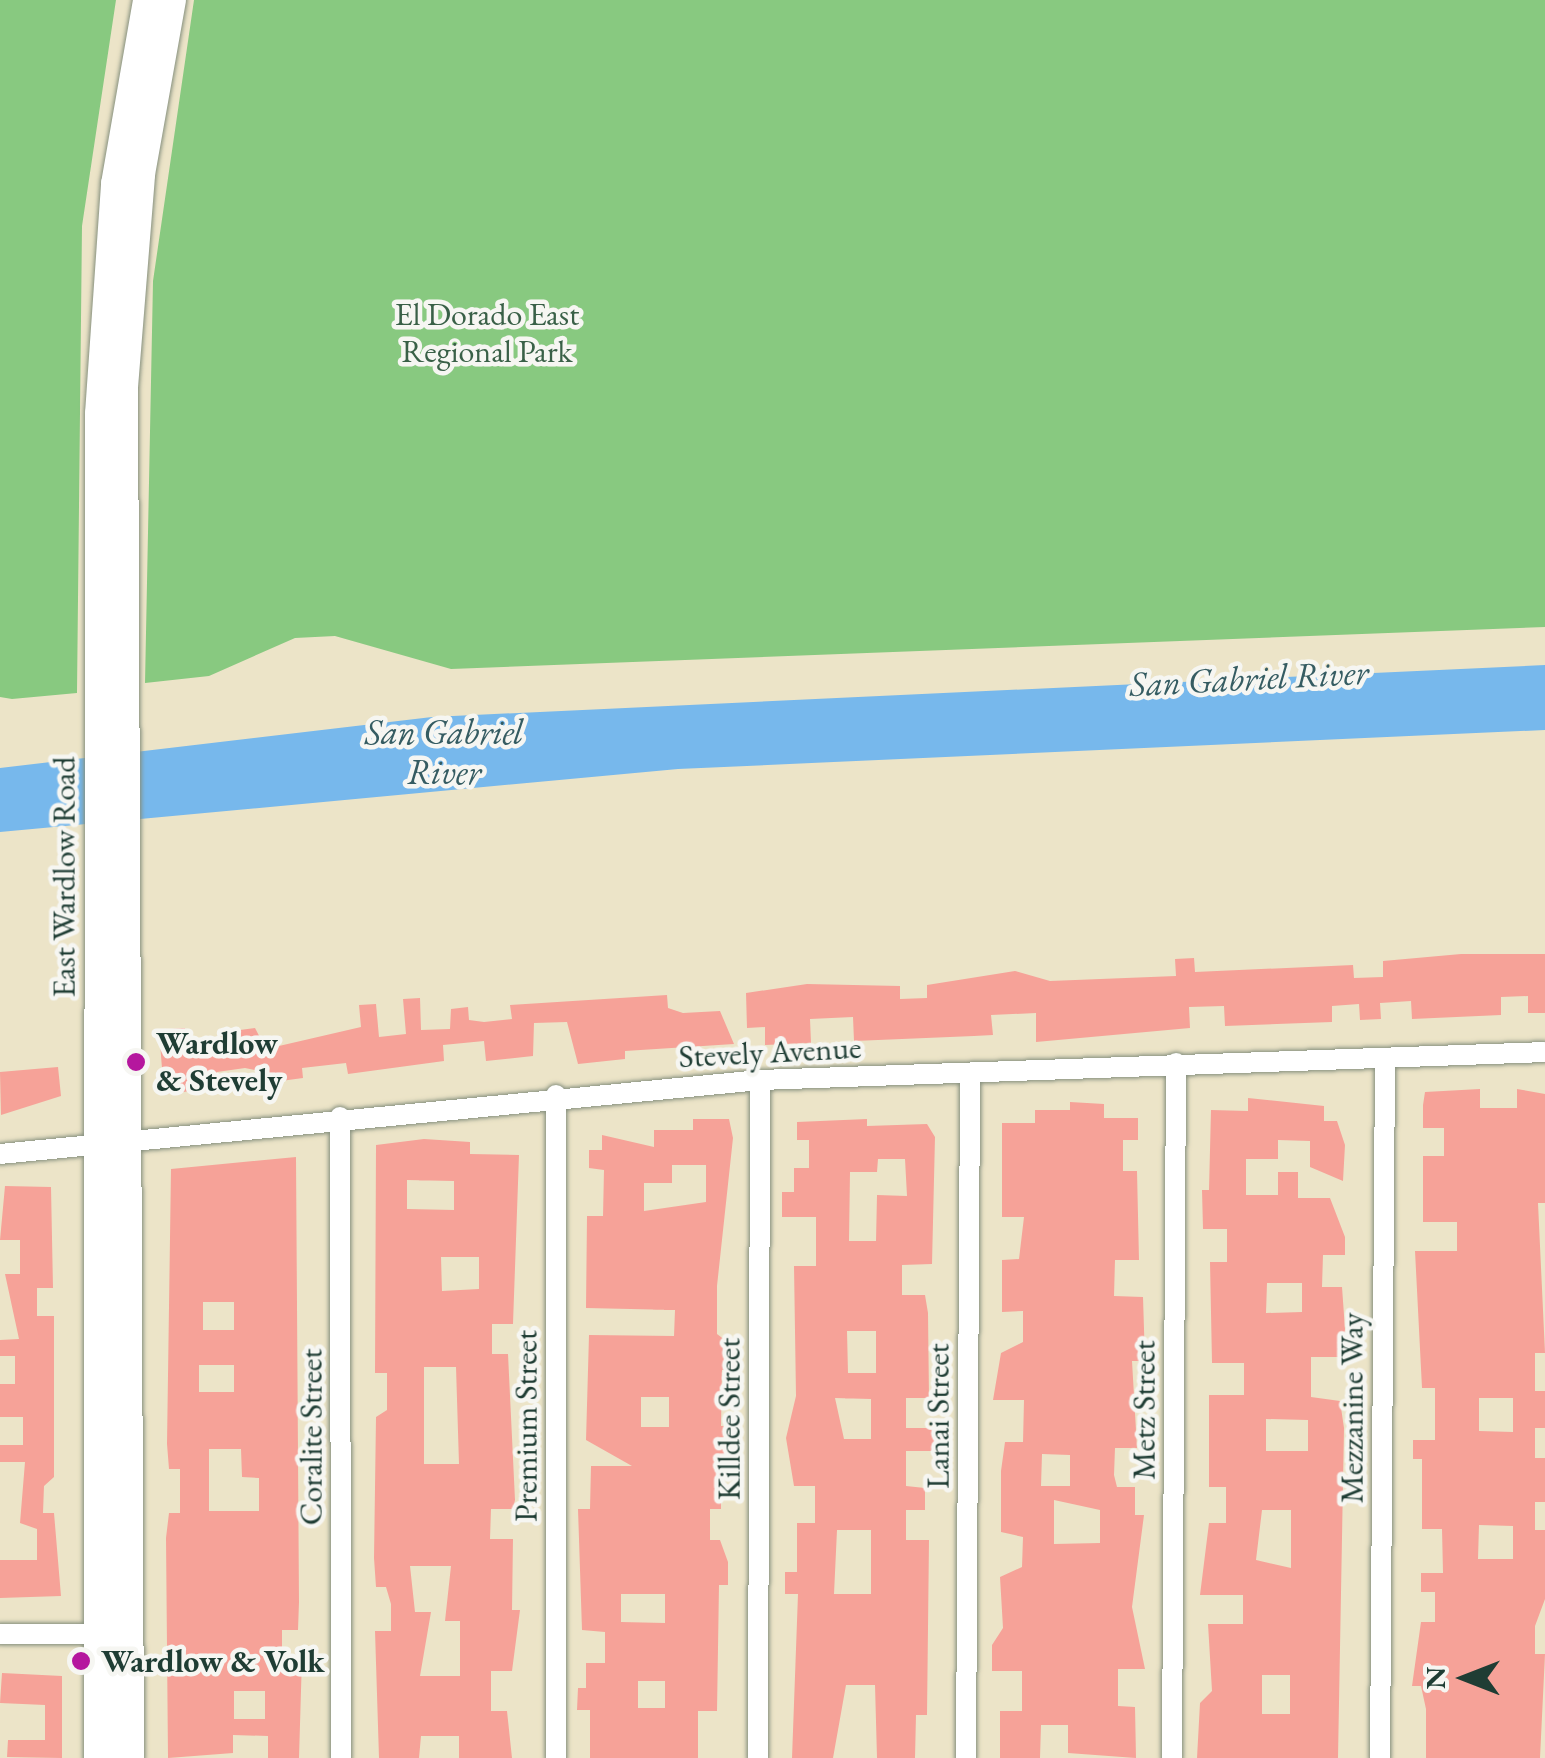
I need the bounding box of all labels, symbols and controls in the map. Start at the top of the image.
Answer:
park label: El Dorado East Regional Park [395,296,579,371]
water label: San Gabriel River [1128,651,1370,705]
water label: San Gabriel River [365,711,523,793]
street label: East Wardlow Road [45,757,83,997]
place label: Wardlow & Stevely [156,1025,282,1100]
street label: Stevely Avenue [678,1028,862,1076]
marker: Wardlow & Stevely [125,1051,147,1073]
street label: Mezzanine Way [1333,1313,1371,1503]
street label: Premium Street [507,1330,545,1522]
street label: Killdee Street [710,1338,748,1500]
street label: Metz Street [1125,1340,1163,1480]
street label: Lanai Street [919,1343,957,1489]
street label: Coralite Street [292,1349,330,1525]
north arrow [1415,1628,1515,1728]
place label: Wardlow & Volk [101,1642,325,1680]
marker: Wardlow & Volk [70,1650,92,1672]
text: N [1417,1667,1453,1689]

